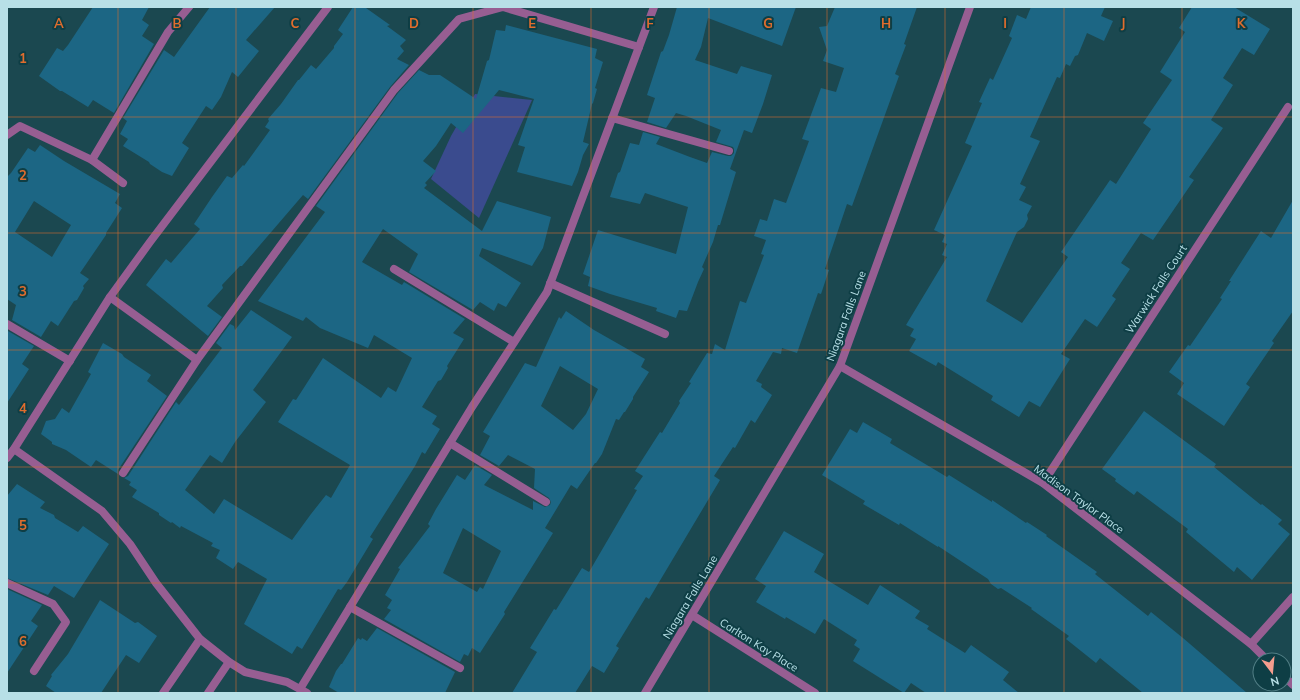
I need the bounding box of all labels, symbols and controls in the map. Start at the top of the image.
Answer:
text: A [54,15,64,31]
text: B [173,15,182,31]
text: C [291,15,300,31]
text: D [409,15,419,31]
text: E [528,15,536,31]
text: F [646,15,654,31]
text: G [763,15,773,31]
text: H [881,15,891,31]
text: I [1003,15,1007,31]
text: J [1121,15,1125,31]
text: K [1237,15,1247,31]
text: 1 [19,50,27,66]
text: 2 [19,167,27,183]
street label: Warwick Falls Court [1122,242,1190,336]
street label: Niagara Falls Lane [823,269,869,363]
text: 3 [19,283,27,299]
text: 4 [19,400,27,416]
street label: Madison Taylor Place [1031,462,1127,536]
text: 5 [19,517,27,533]
street label: Niagara Falls Lane [659,553,721,641]
street label: Carlton Kay Place [717,615,801,675]
text: 6 [19,633,27,649]
north arrow [1252,652,1292,692]
text: N [1269,674,1281,689]

